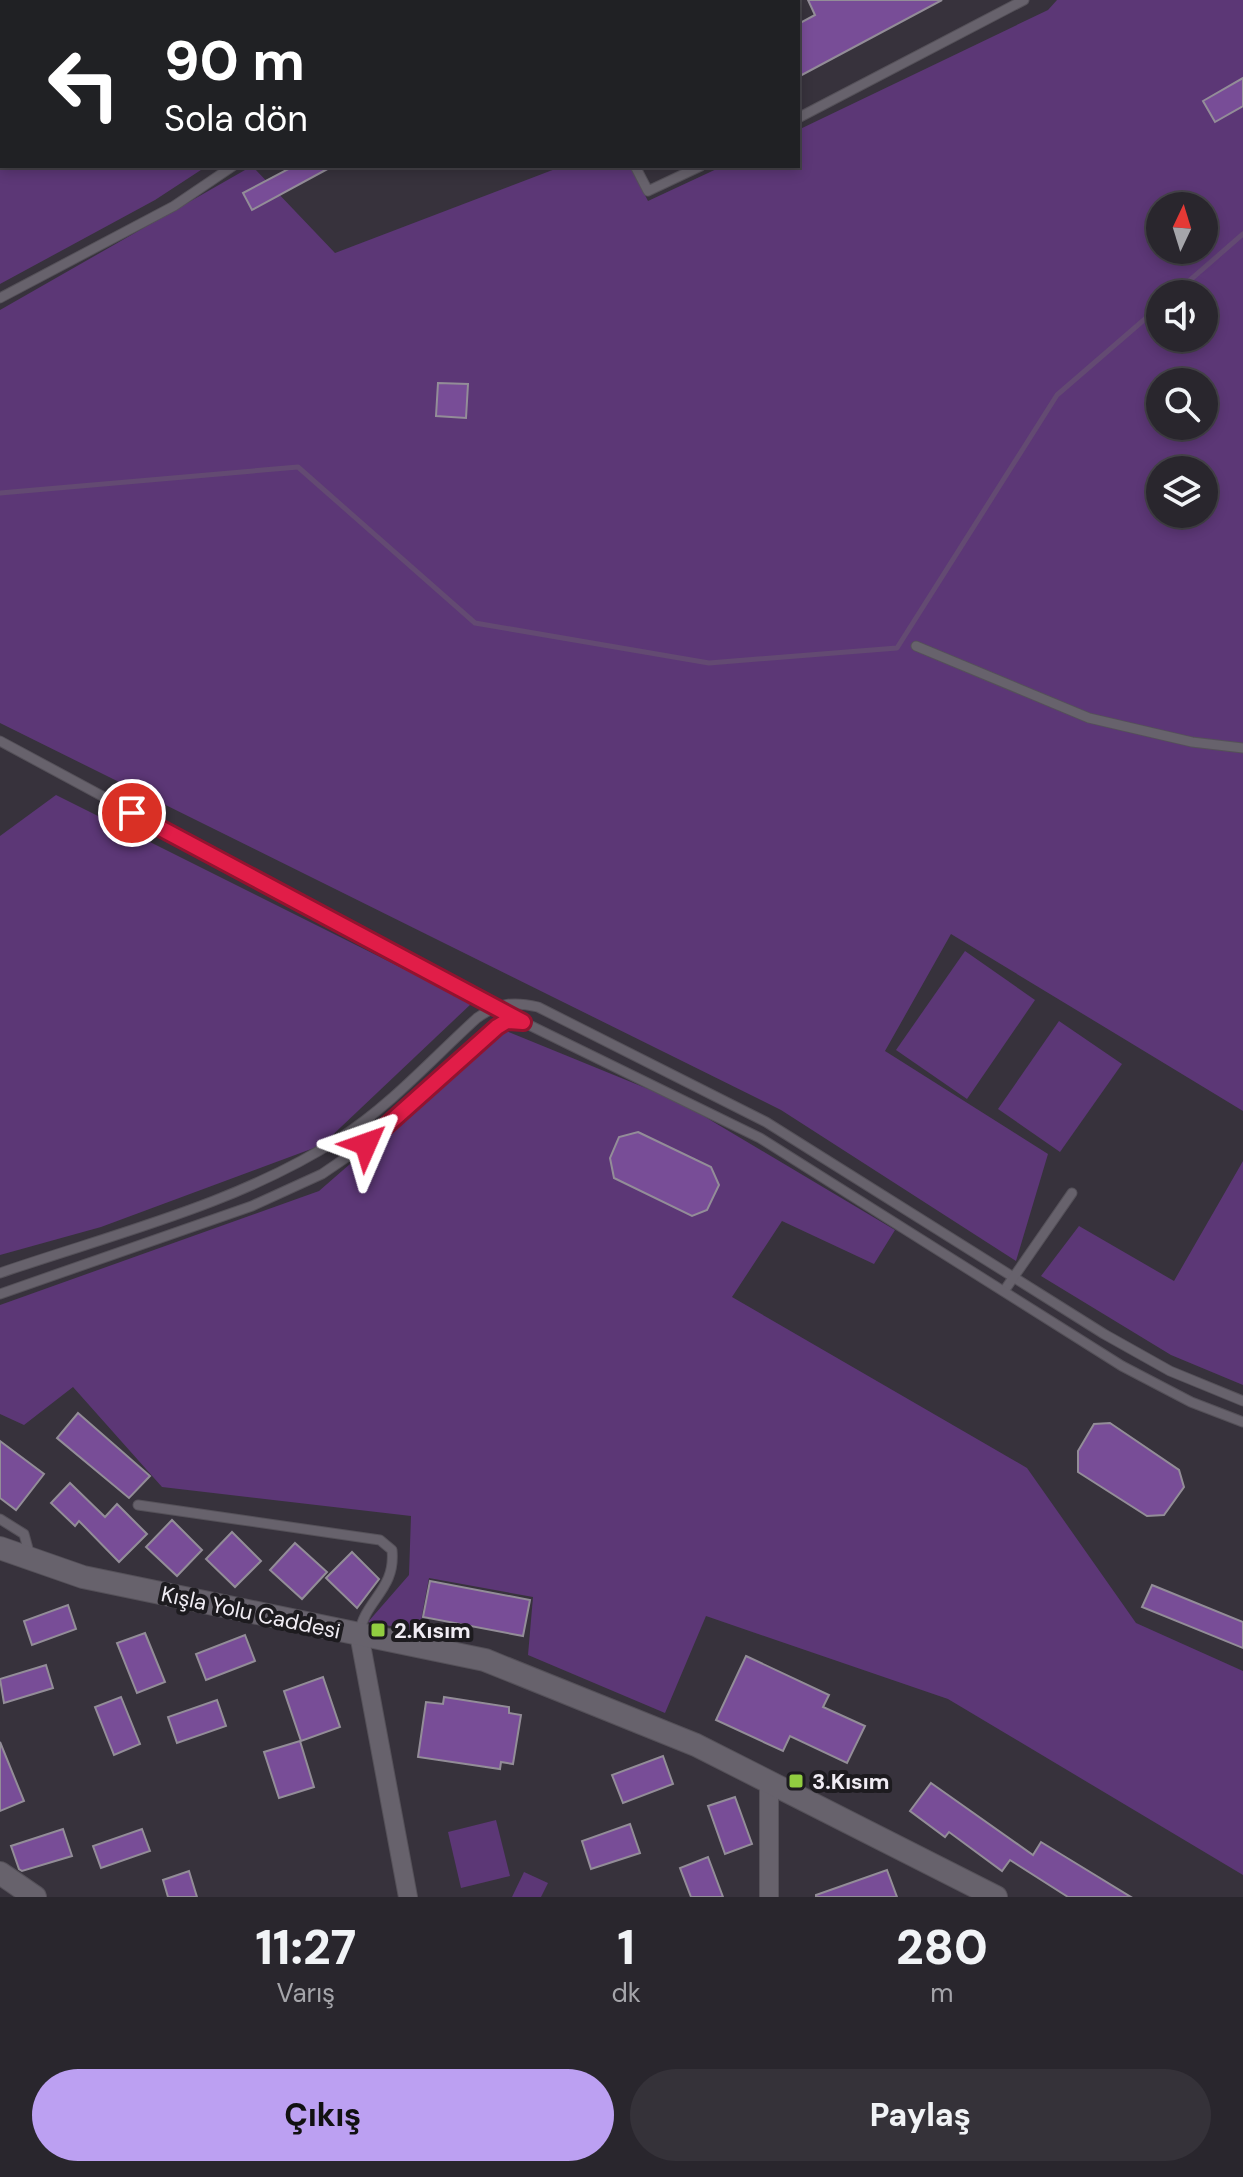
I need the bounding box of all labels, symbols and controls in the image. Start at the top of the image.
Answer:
text: 90 m [164,24,305,97]
icon: left [32,32,136,136]
text: Sola dön [164,95,308,142]
north arrow [1146,192,1218,264]
map controls [1146,192,1218,528]
button: sound [1146,280,1218,352]
button: search [1146,368,1218,440]
button: layers [1146,456,1218,528]
pin [98,779,166,847]
icon: arrive [110,791,154,835]
position arrow [324,1102,408,1186]
street label: Kışla Yolu Caddesi [159,1579,343,1646]
place label: 2.Kısım [394,1616,471,1645]
marker: 2.Kısım [369,1621,387,1639]
place label: 3.Kısım [812,1767,889,1796]
marker: 3.Kısım [787,1772,805,1790]
text: 11:27 [255,1916,356,1979]
text: 1 [617,1916,635,1979]
text: 280 [896,1916,988,1979]
text: Varış [276,1976,335,2010]
text: dk [611,1976,641,2010]
text: m [930,1976,954,2010]
button: Çıkış [32,2069,614,2161]
button: Paylaş [630,2069,1211,2161]

